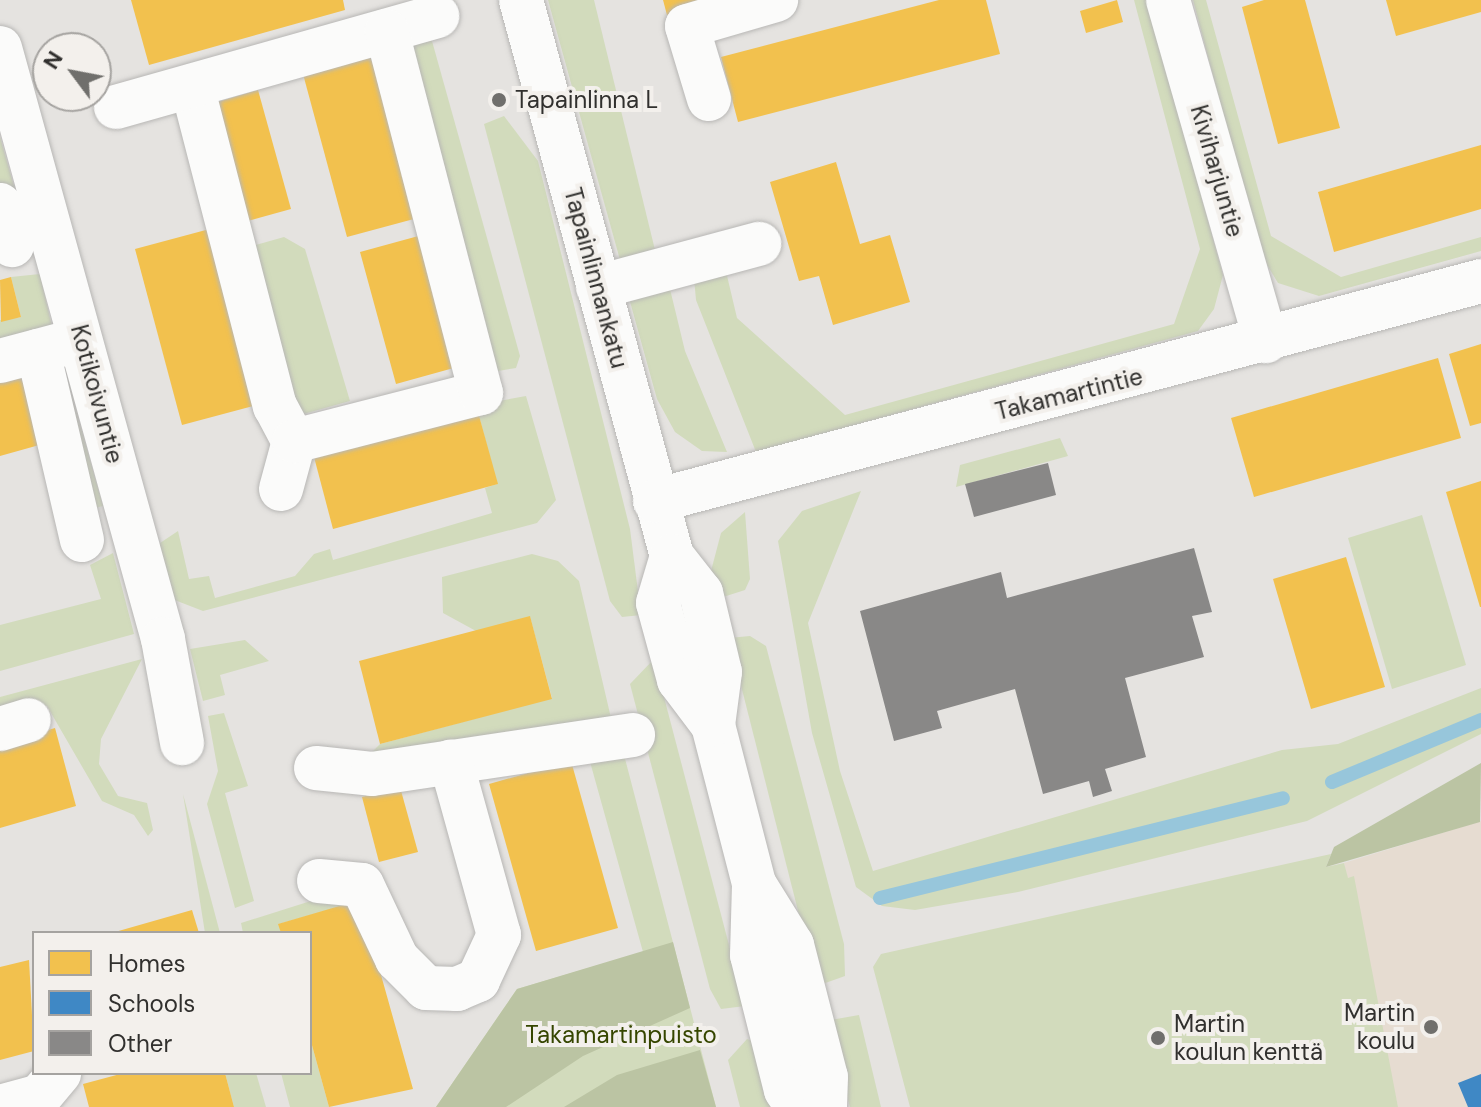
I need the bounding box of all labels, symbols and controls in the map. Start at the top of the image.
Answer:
north arrow [32,32,112,112]
text: N [36,46,69,75]
place label: Tapainlinna L [515,86,658,114]
marker: Tapainlinna L [490,91,508,109]
street label: Kiviharjuntie [1184,102,1250,240]
street label: Tapainlinnankatu [558,185,634,371]
street label: Kotikoivuntie [65,322,129,466]
street label: Takamartintie [992,362,1146,426]
legend [32,931,312,1075]
text: Homes [108,948,186,979]
text: Schools [108,988,195,1019]
place label: Martin koulu [1344,999,1415,1055]
place label: Martin koulun kenttä [1174,1010,1323,1066]
marker: Martin koulu [1422,1018,1440,1036]
park label: Takamartinpuisto [525,1021,717,1049]
text: Other [108,1028,172,1059]
marker: Martin koulun kenttä [1149,1029,1167,1047]

